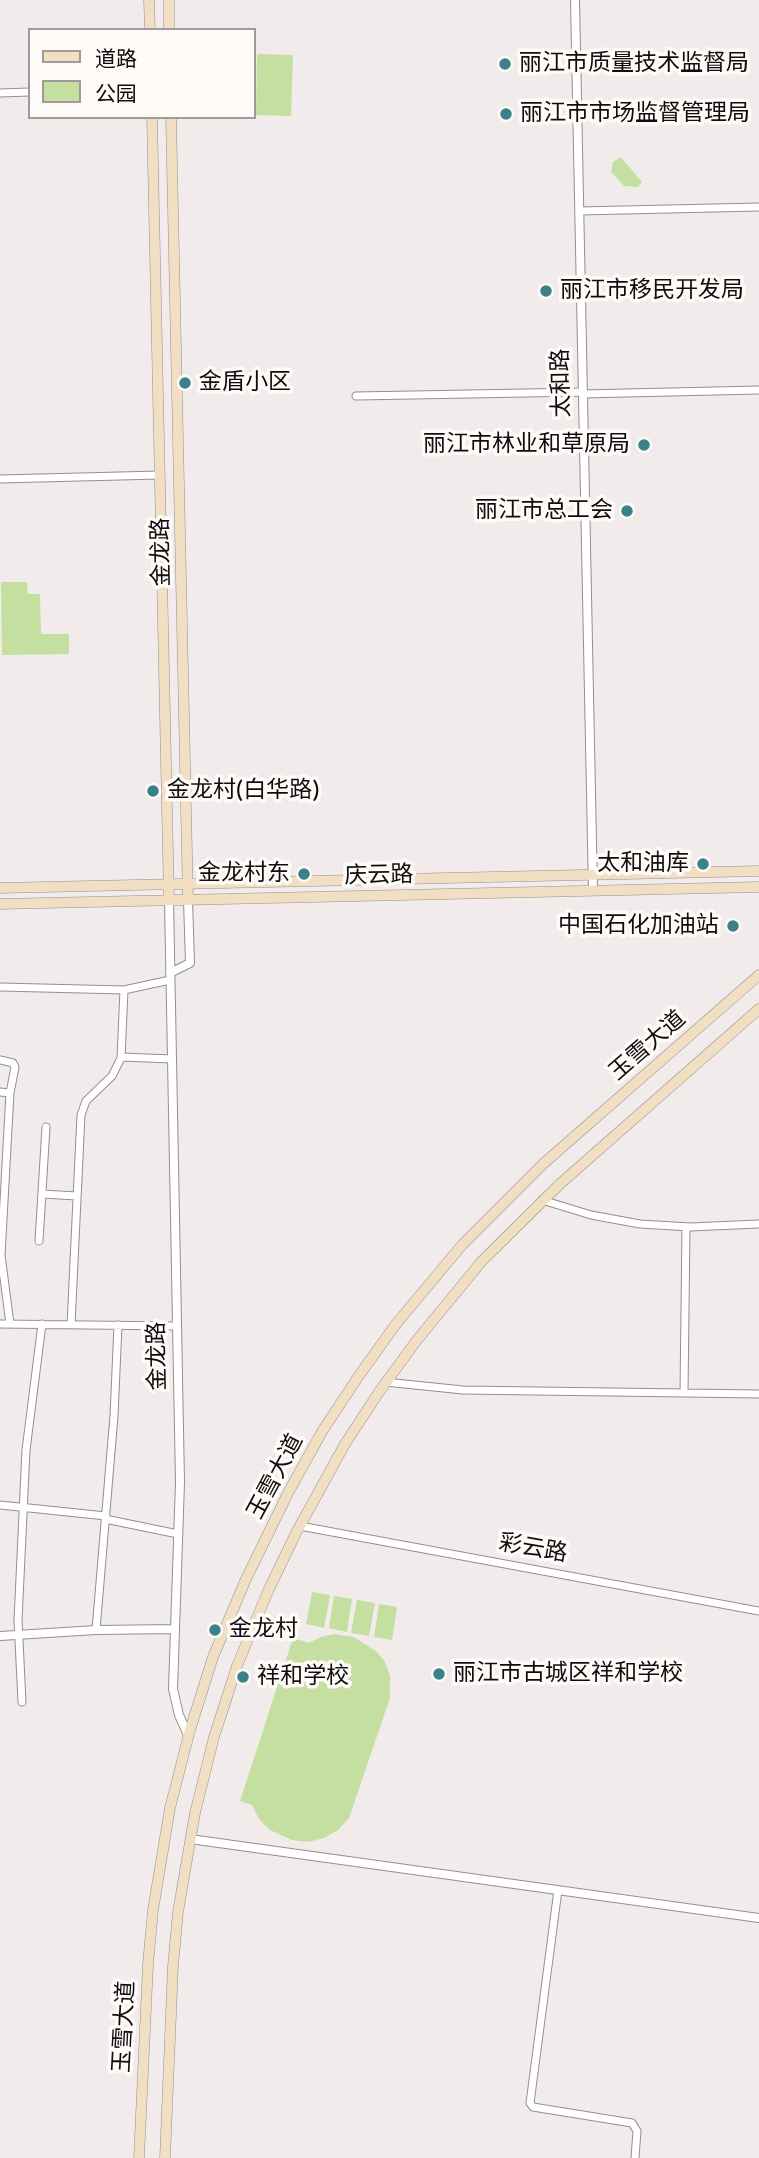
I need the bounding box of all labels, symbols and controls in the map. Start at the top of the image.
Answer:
legend [28,28,256,119]
text: 道路 [95,47,137,72]
place label: 丽江市质量技术监督局 [519,50,749,78]
marker: 丽江市质量技术监督局 [497,56,513,72]
text: 公园 [95,82,137,107]
place label: 丽江市市场监督管理局 [520,100,750,128]
marker: 丽江市市场监督管理局 [498,106,514,122]
place label: 丽江市移民开发局 [560,277,744,305]
marker: 丽江市移民开发局 [538,283,554,299]
street label: 太和路 [548,348,576,418]
place label: 金盾小区 [199,369,291,397]
marker: 金盾小区 [177,375,193,391]
place label: 丽江市林业和草原局 [423,431,630,459]
marker: 丽江市林业和草原局 [636,437,652,453]
place label: 丽江市总工会 [475,497,613,525]
marker: 丽江市总工会 [619,503,635,519]
street label: 金龙路 [148,517,176,587]
place label: 金龙村(白华路) [167,777,319,805]
marker: 金龙村(白华路) [145,783,161,799]
place label: 太和油库 [597,850,689,878]
marker: 太和油库 [695,856,711,872]
place label: 金龙村东 [198,860,290,888]
street label: 庆云路 [344,862,414,890]
marker: 金龙村东 [296,866,312,882]
place label: 中国石化加油站 [558,912,719,940]
marker: 中国石化加油站 [725,918,741,934]
street label: 玉雪大道 [604,1005,692,1087]
street label: 金龙路 [144,1321,172,1391]
street label: 玉雪大道 [242,1430,310,1524]
street label: 彩云路 [497,1529,569,1569]
place label: 金龙村 [229,1616,298,1644]
marker: 金龙村 [207,1622,223,1638]
place label: 丽江市古城区祥和学校 [453,1660,683,1688]
place label: 祥和学校 [257,1663,349,1691]
marker: 丽江市古城区祥和学校 [431,1666,447,1682]
marker: 祥和学校 [235,1669,251,1685]
street label: 玉雪大道 [109,1980,141,2074]

